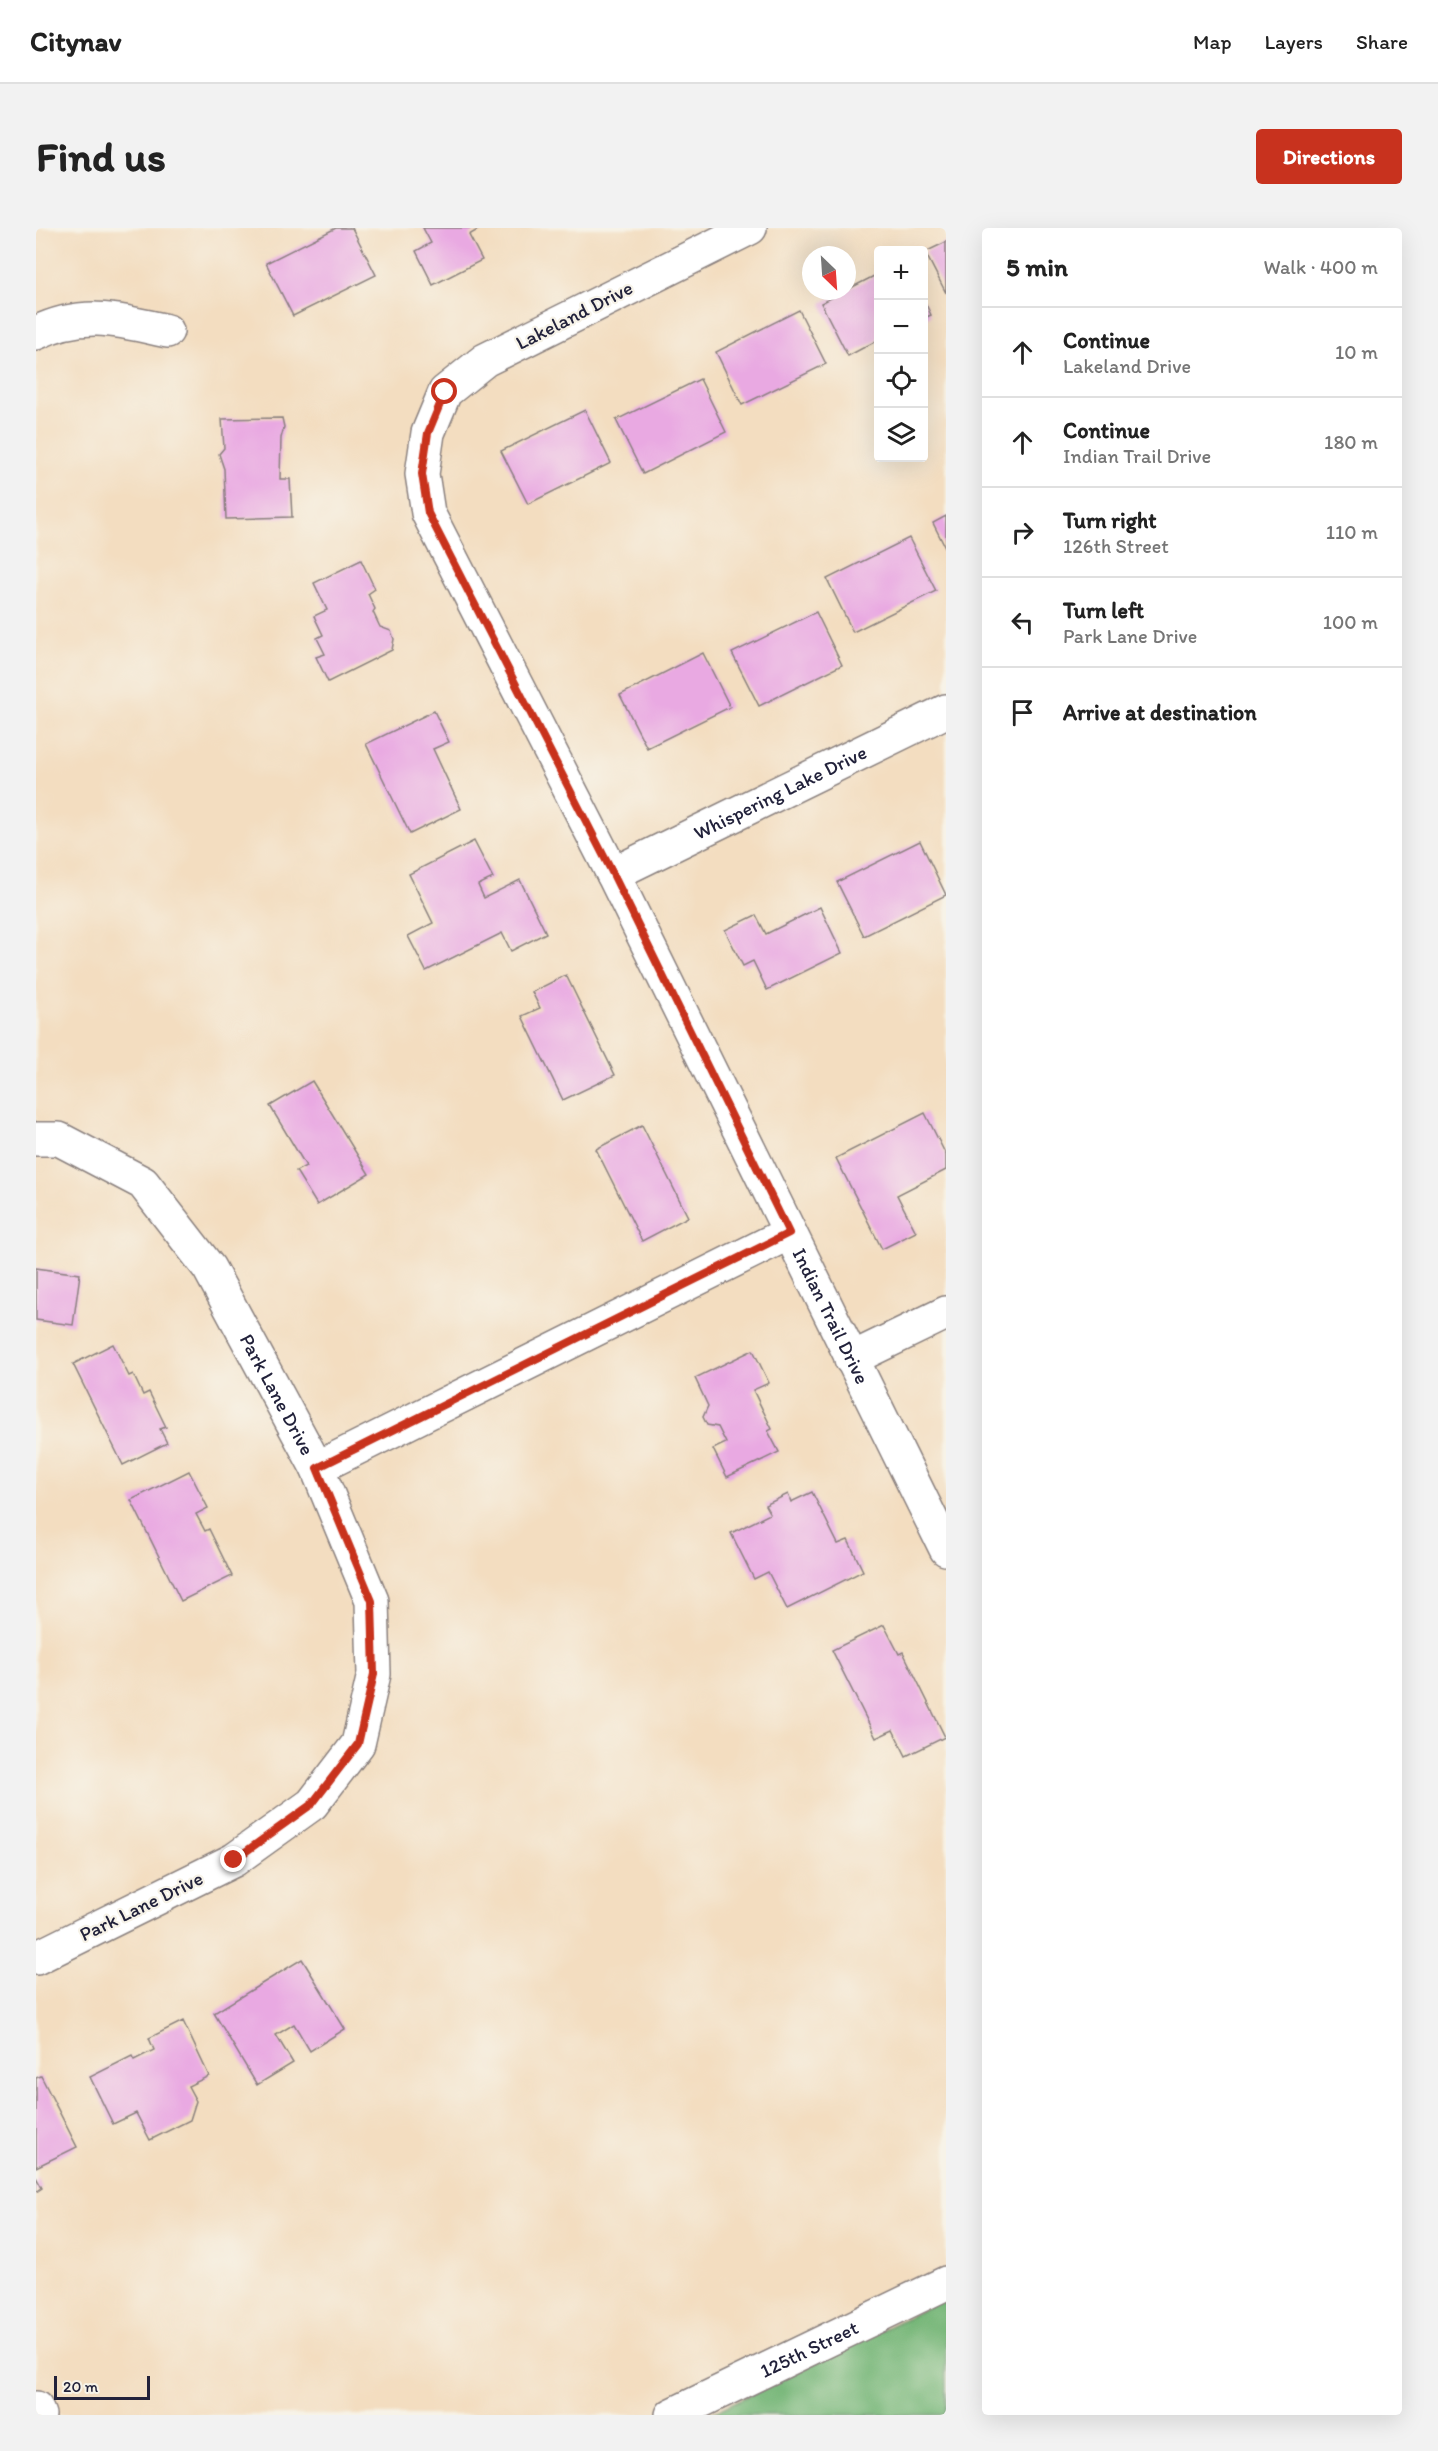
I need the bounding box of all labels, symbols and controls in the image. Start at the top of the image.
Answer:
text: Citynav [30,24,121,58]
text: Map [1193,29,1232,54]
text: Layers [1265,29,1323,54]
text: Share [1356,29,1408,54]
button: Directions [1256,129,1402,184]
text: Find us [36,131,166,182]
north arrow [802,246,856,300]
map controls [874,246,928,462]
button: + [874,246,928,300]
text: 5 min [1006,251,1068,283]
text: Walk · 400 m [1264,255,1378,279]
street label: Lakeland Drive [512,275,636,355]
button: − [874,300,928,354]
text: Continue [1063,327,1150,354]
icon: ahead [1006,336,1039,369]
text: 10 m [1335,340,1378,364]
button: locate [874,354,928,408]
text: Lakeland Drive [1063,354,1191,378]
route start [431,378,457,404]
button: layers [874,408,928,462]
text: Continue [1063,417,1150,444]
icon: ahead [1006,426,1039,459]
text: 180 m [1324,430,1378,454]
text: Indian Trail Drive [1063,444,1211,468]
text: Turn right [1063,507,1157,534]
icon: right [1006,516,1039,549]
text: 110 m [1326,520,1378,544]
text: 126th Street [1063,534,1169,558]
text: Turn left [1063,597,1144,624]
icon: left [1006,606,1039,639]
text: 100 m [1323,610,1378,634]
text: Park Lane Drive [1063,624,1197,648]
icon: arrive [1006,696,1039,729]
text: Arrive at destination [1063,699,1257,726]
street label: Whispering Lake Drive [690,740,870,845]
street label: Indian Trail Drive [787,1244,875,1388]
street label: Park Lane Drive [235,1329,320,1459]
route end [220,1846,246,1872]
street label: Park Lane Drive [75,1866,207,1946]
street label: 125th Street [756,2315,862,2383]
scale bar [54,2373,150,2400]
text: 20 m [63,2377,98,2396]

